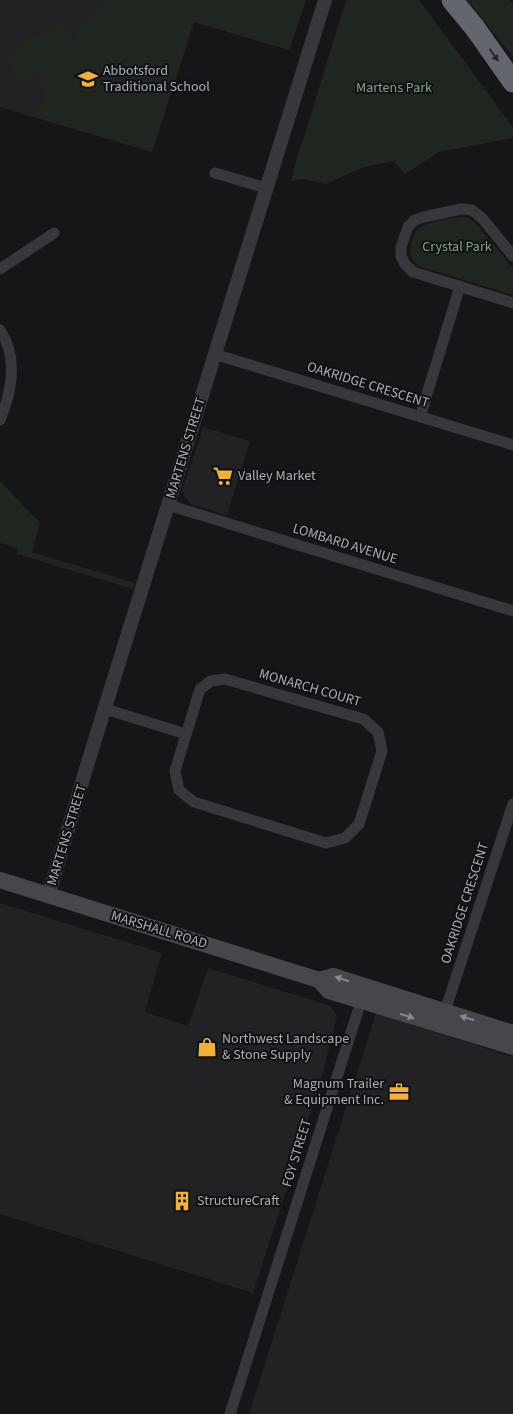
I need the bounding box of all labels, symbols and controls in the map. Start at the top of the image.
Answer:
one-way arrow [489,48,499,62]
place label: Abbotsford Traditional School [103,61,210,97]
school or university icon: Abbotsford Traditional School [77,68,99,90]
park label: Martens Park [356,78,432,98]
park label: Crystal Park [422,237,492,257]
street label: OAKRIDGE CRESCENT [305,357,432,413]
street label: MARTENS STREET [161,395,211,501]
supermarket icon: Valley Market [212,465,234,487]
place label: Valley Market [238,466,316,486]
street label: LOMBARD AVENUE [290,519,400,569]
street label: MONARCH COURT [257,664,364,712]
street label: MARTENS STREET [42,782,92,888]
street label: OAKRIDGE CRESCENT [436,839,494,966]
street label: MARSHALL ROAD [109,906,209,954]
one-way arrow [334,974,349,982]
one-way arrow [400,1012,415,1020]
one-way arrow [459,1014,474,1021]
place label: Northwest Landscape & Stone Supply [222,1029,349,1065]
shop icon: Northwest Landscape & Stone Supply [196,1036,218,1058]
place label: Magnum Trailer & Equipment Inc. [284,1074,384,1110]
office icon: Magnum Trailer & Equipment Inc. [388,1081,410,1103]
street label: FOY STREET [277,1116,317,1189]
building icon: StructureCraft [171,1190,193,1212]
place label: StructureCraft [197,1191,280,1211]

